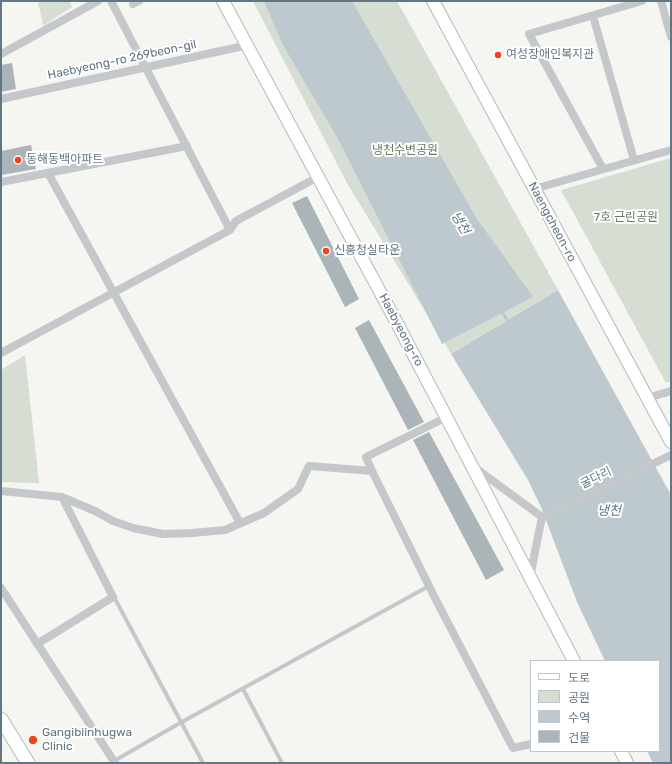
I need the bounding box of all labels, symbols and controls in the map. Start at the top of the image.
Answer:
street label: Haebyeong-ro 269beon-gil [46,37,198,83]
place label: 여성장애인복지관 [506,48,594,62]
marker: 여성장애인복지관 [493,50,503,60]
park label: 냉천수변공원 [372,144,438,158]
place label: 동해동백아파트 [26,153,103,167]
marker: 동해동백아파트 [13,155,23,165]
street label: Naengcheon-ro [525,180,579,264]
water label: 냉천 [447,209,473,237]
park label: 7호 근린공원 [594,211,658,225]
place label: 신흥청실타운 [334,244,400,258]
marker: 신흥청실타운 [321,246,331,256]
street label: Haebyeong-ro [376,291,426,369]
street label: 굴다리 [578,464,614,492]
water label: 냉천 [597,503,621,519]
legend [530,660,660,752]
text: 도로 [568,671,590,685]
text: 공원 [568,691,590,705]
text: 수역 [568,711,590,725]
place label: Gangibiinhugwa Clinic [42,726,132,754]
text: 건물 [568,731,590,745]
marker: Gangibiinhugwa Clinic [27,734,39,746]

